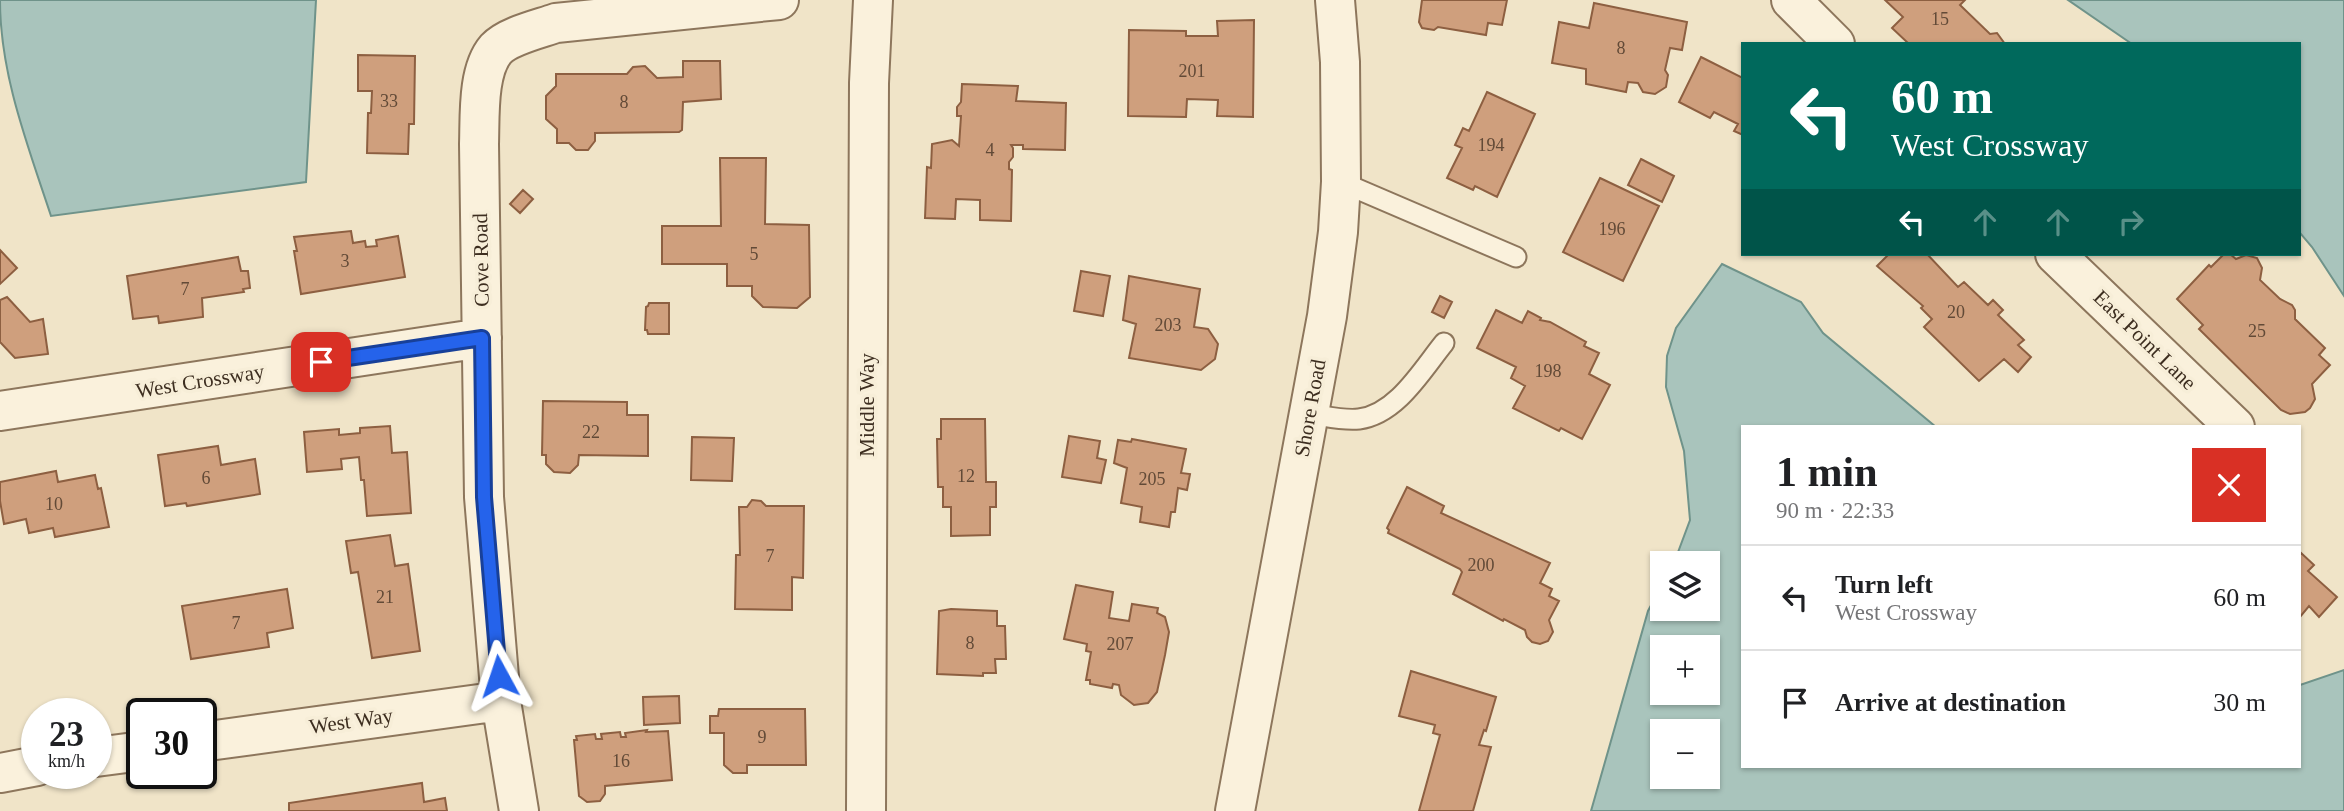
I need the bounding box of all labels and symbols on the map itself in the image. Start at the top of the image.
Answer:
house number: 15 [1931,9,1949,29]
house number: 8 [1617,38,1626,58]
house number: 201 [1179,61,1206,81]
house number: 33 [380,91,398,111]
house number: 8 [620,92,629,112]
house number: 194 [1478,135,1505,155]
house number: 4 [986,140,995,160]
street label: Cove Road [468,212,494,307]
house number: 196 [1599,219,1626,239]
house number: 5 [750,244,759,264]
house number: 3 [341,251,350,271]
house number: 7 [181,279,190,299]
street label: East Point Lane [2089,285,2201,395]
house number: 20 [1947,302,1965,322]
house number: 203 [1155,315,1182,335]
house number: 25 [2248,321,2266,341]
pin [291,332,351,392]
street label: Middle Way [855,353,879,457]
street label: Shore Road [1290,357,1330,459]
street label: West Crossway [134,359,266,403]
house number: 198 [1535,361,1562,381]
house number: 22 [582,422,600,442]
house number: 12 [957,466,975,486]
house number: 6 [202,468,211,488]
house number: 205 [1139,469,1166,489]
house number: 10 [45,494,63,514]
house number: 7 [766,546,775,566]
house number: 200 [1468,555,1495,575]
house number: 21 [376,587,394,607]
house number: 7 [232,613,241,633]
house number: 8 [966,633,975,653]
house number: 207 [1107,634,1134,654]
position arrow [462,639,536,713]
speed limit sign: 30 [126,698,217,789]
street label: West Way [308,703,395,739]
house number: 9 [758,727,767,747]
house number: 16 [612,751,630,771]

